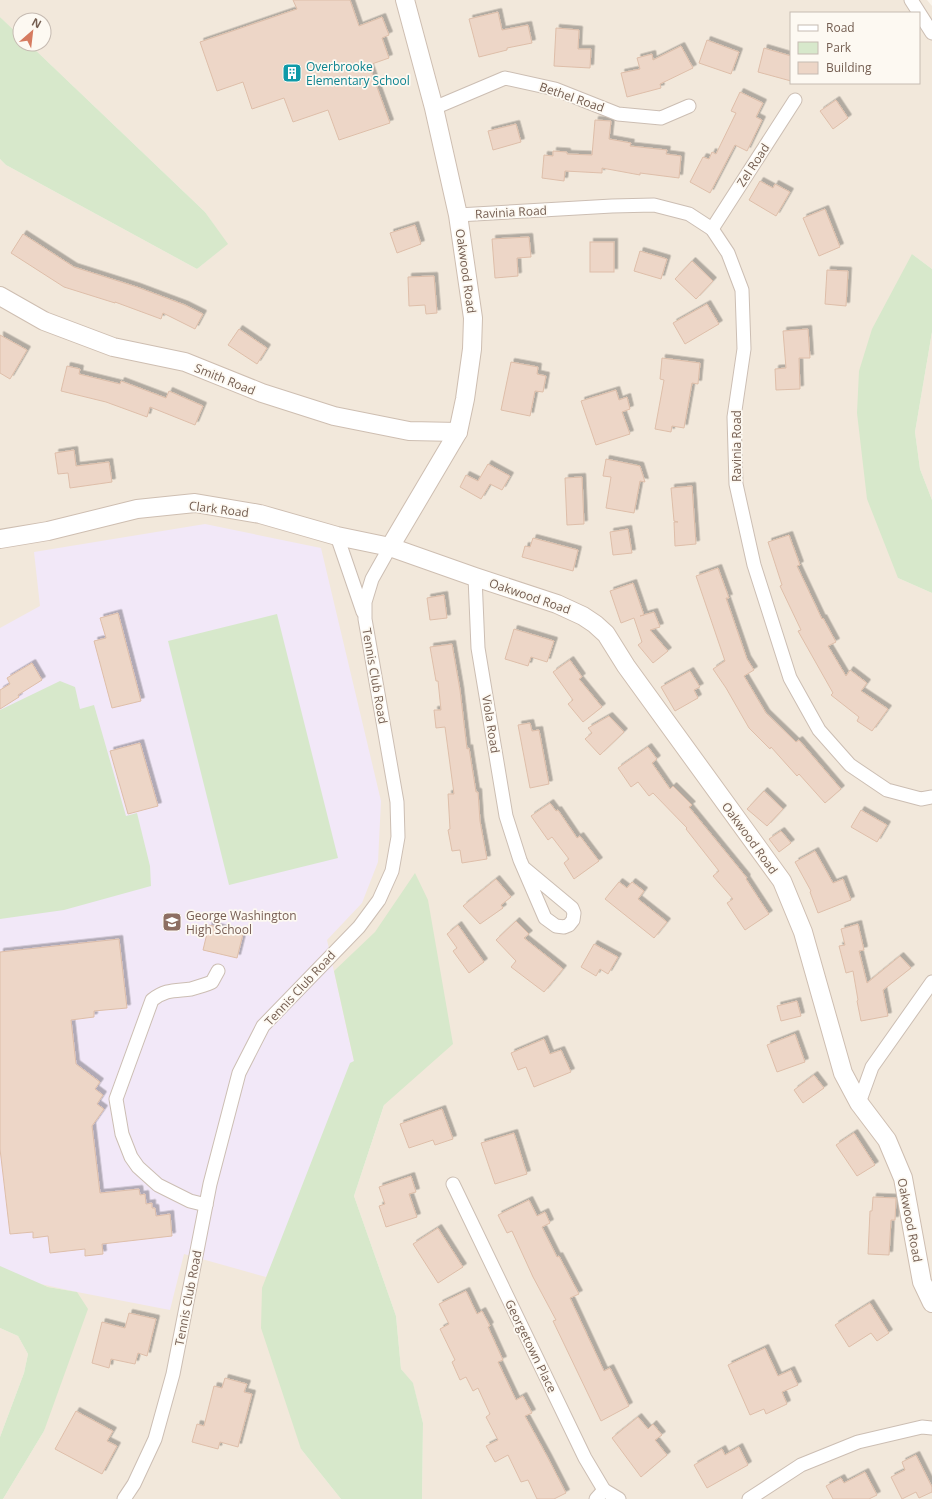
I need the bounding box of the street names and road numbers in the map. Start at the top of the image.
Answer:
street label: Bethel Road [537,78,607,116]
street label: Zel Road [733,140,773,190]
street label: Ravinia Road [475,202,547,222]
street label: Oakwood Road [452,228,480,314]
street label: Smith Road [192,359,258,399]
street label: Ravinia Road [728,410,745,482]
street label: Clark Road [188,497,250,521]
street label: Oakwood Road [487,574,573,618]
street label: Tennis Club Road [358,627,392,725]
street label: Viola Road [478,694,504,754]
street label: Oakwood Road [718,799,782,877]
street label: Tennis Club Road [261,947,339,1029]
street label: Oakwood Road [894,1177,926,1263]
street label: Tennis Club Road [170,1249,206,1347]
street label: Georgetown Place [501,1297,561,1396]

